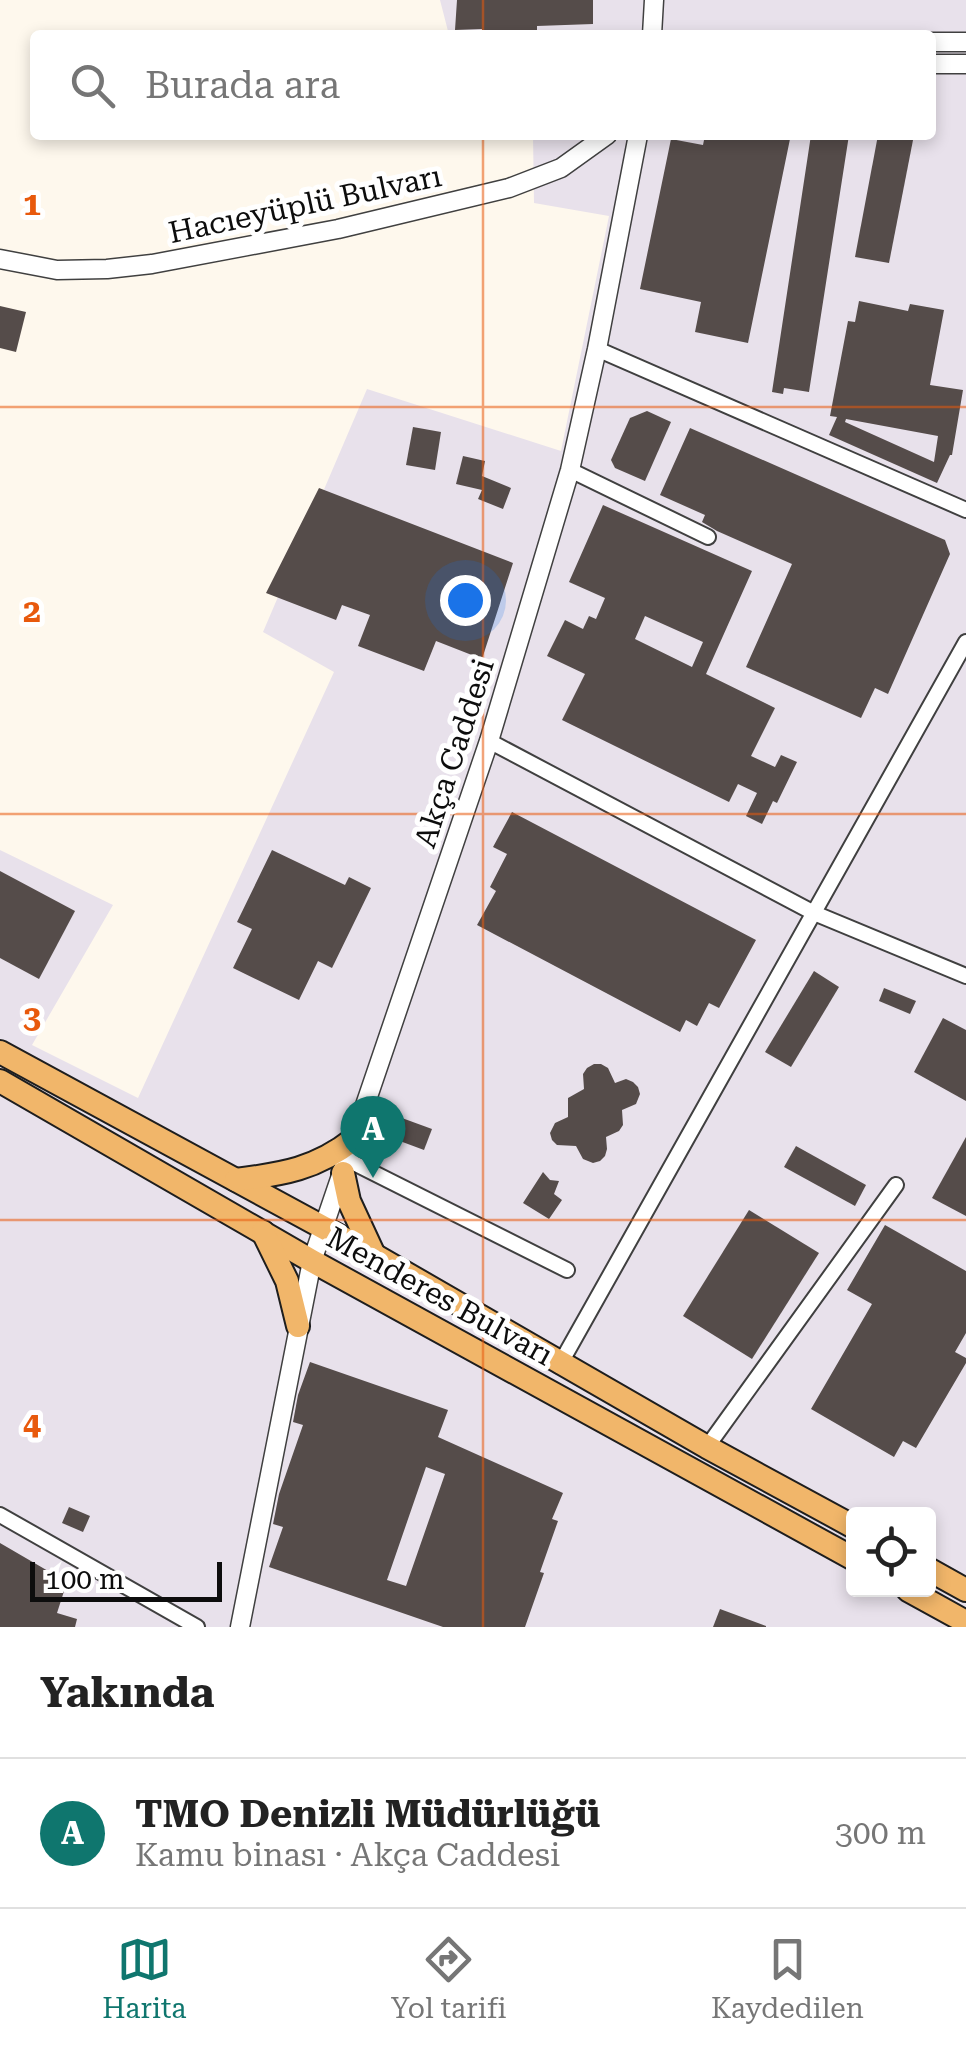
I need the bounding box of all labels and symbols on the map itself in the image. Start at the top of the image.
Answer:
street label: Hacıeyüplü Bulvarı [165,158,445,250]
text: 1 [23,185,41,223]
your location [440,575,491,626]
text: 2 [23,592,41,630]
street label: Akça Caddesi [407,654,501,852]
text: 3 [23,998,41,1036]
pin: A [340,1096,406,1178]
street label: Menderes Bulvarı [321,1219,559,1373]
text: 4 [23,1405,41,1443]
scale bar [30,1557,222,1602]

